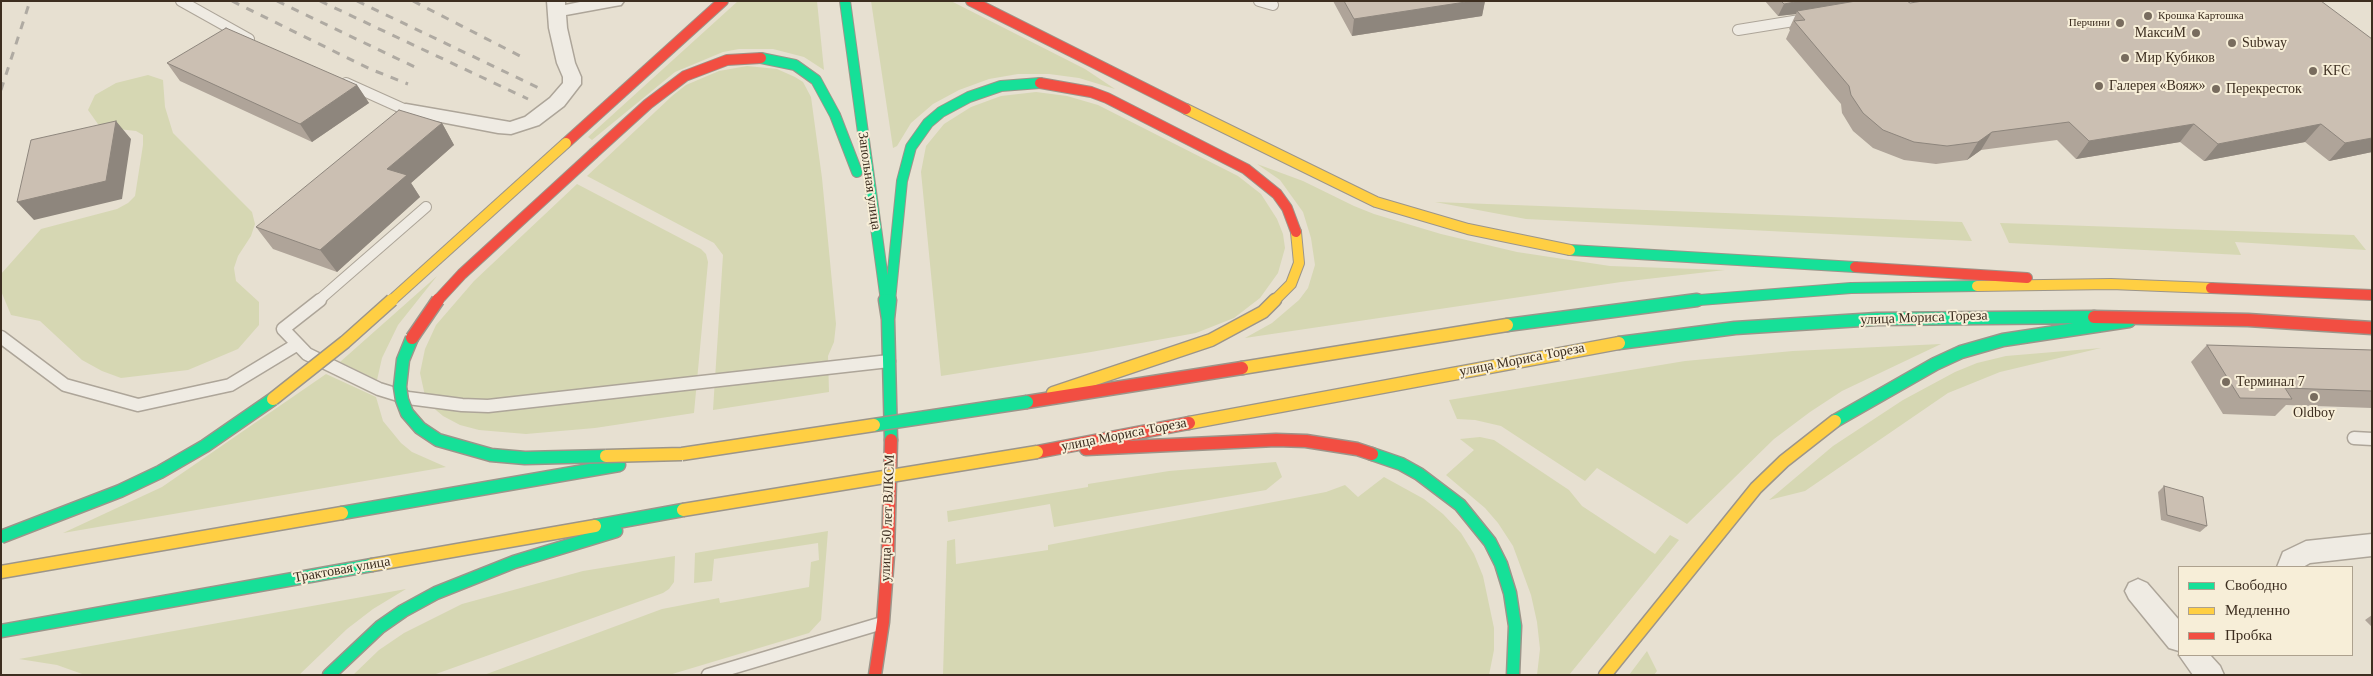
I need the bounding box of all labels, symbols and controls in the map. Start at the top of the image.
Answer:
place label: Крошка Картошка [2158,9,2244,23]
marker: Крошка Картошка [2142,10,2154,22]
place label: Перчини [2069,16,2110,30]
marker: Перчини [2114,17,2126,29]
place label: МаксиМ [2135,25,2186,41]
marker: МаксиМ [2190,27,2202,39]
place label: Subway [2242,35,2287,51]
marker: Subway [2226,37,2238,49]
place label: Мир Кубиков [2135,50,2215,66]
marker: Мир Кубиков [2119,52,2131,64]
place label: KFC [2323,63,2350,79]
marker: KFC [2307,65,2319,77]
place label: Галерея «Вояж» [2109,78,2206,94]
marker: Галерея «Вояж» [2093,80,2105,92]
place label: Перекресток [2226,81,2302,97]
marker: Перекресток [2210,83,2222,95]
street label: Запольная улица [854,131,884,231]
street label: улица Мориса Тореза [1860,307,1988,329]
street label: улица Мориса Тореза [1458,340,1586,380]
place label: Терминал 7 [2236,374,2305,390]
marker: Терминал 7 [2220,376,2232,388]
marker: Oldboy [2308,391,2320,403]
place label: Oldboy [2293,405,2335,421]
street label: улица Мориса Тореза [1060,415,1188,455]
street label: улица 50 лет ВЛКСМ [877,454,899,582]
street label: Трактовая улица [292,553,392,587]
legend [2178,566,2353,656]
text: Свободно [2225,577,2287,593]
text: Медленно [2225,602,2290,618]
text: Пробка [2225,627,2272,643]

